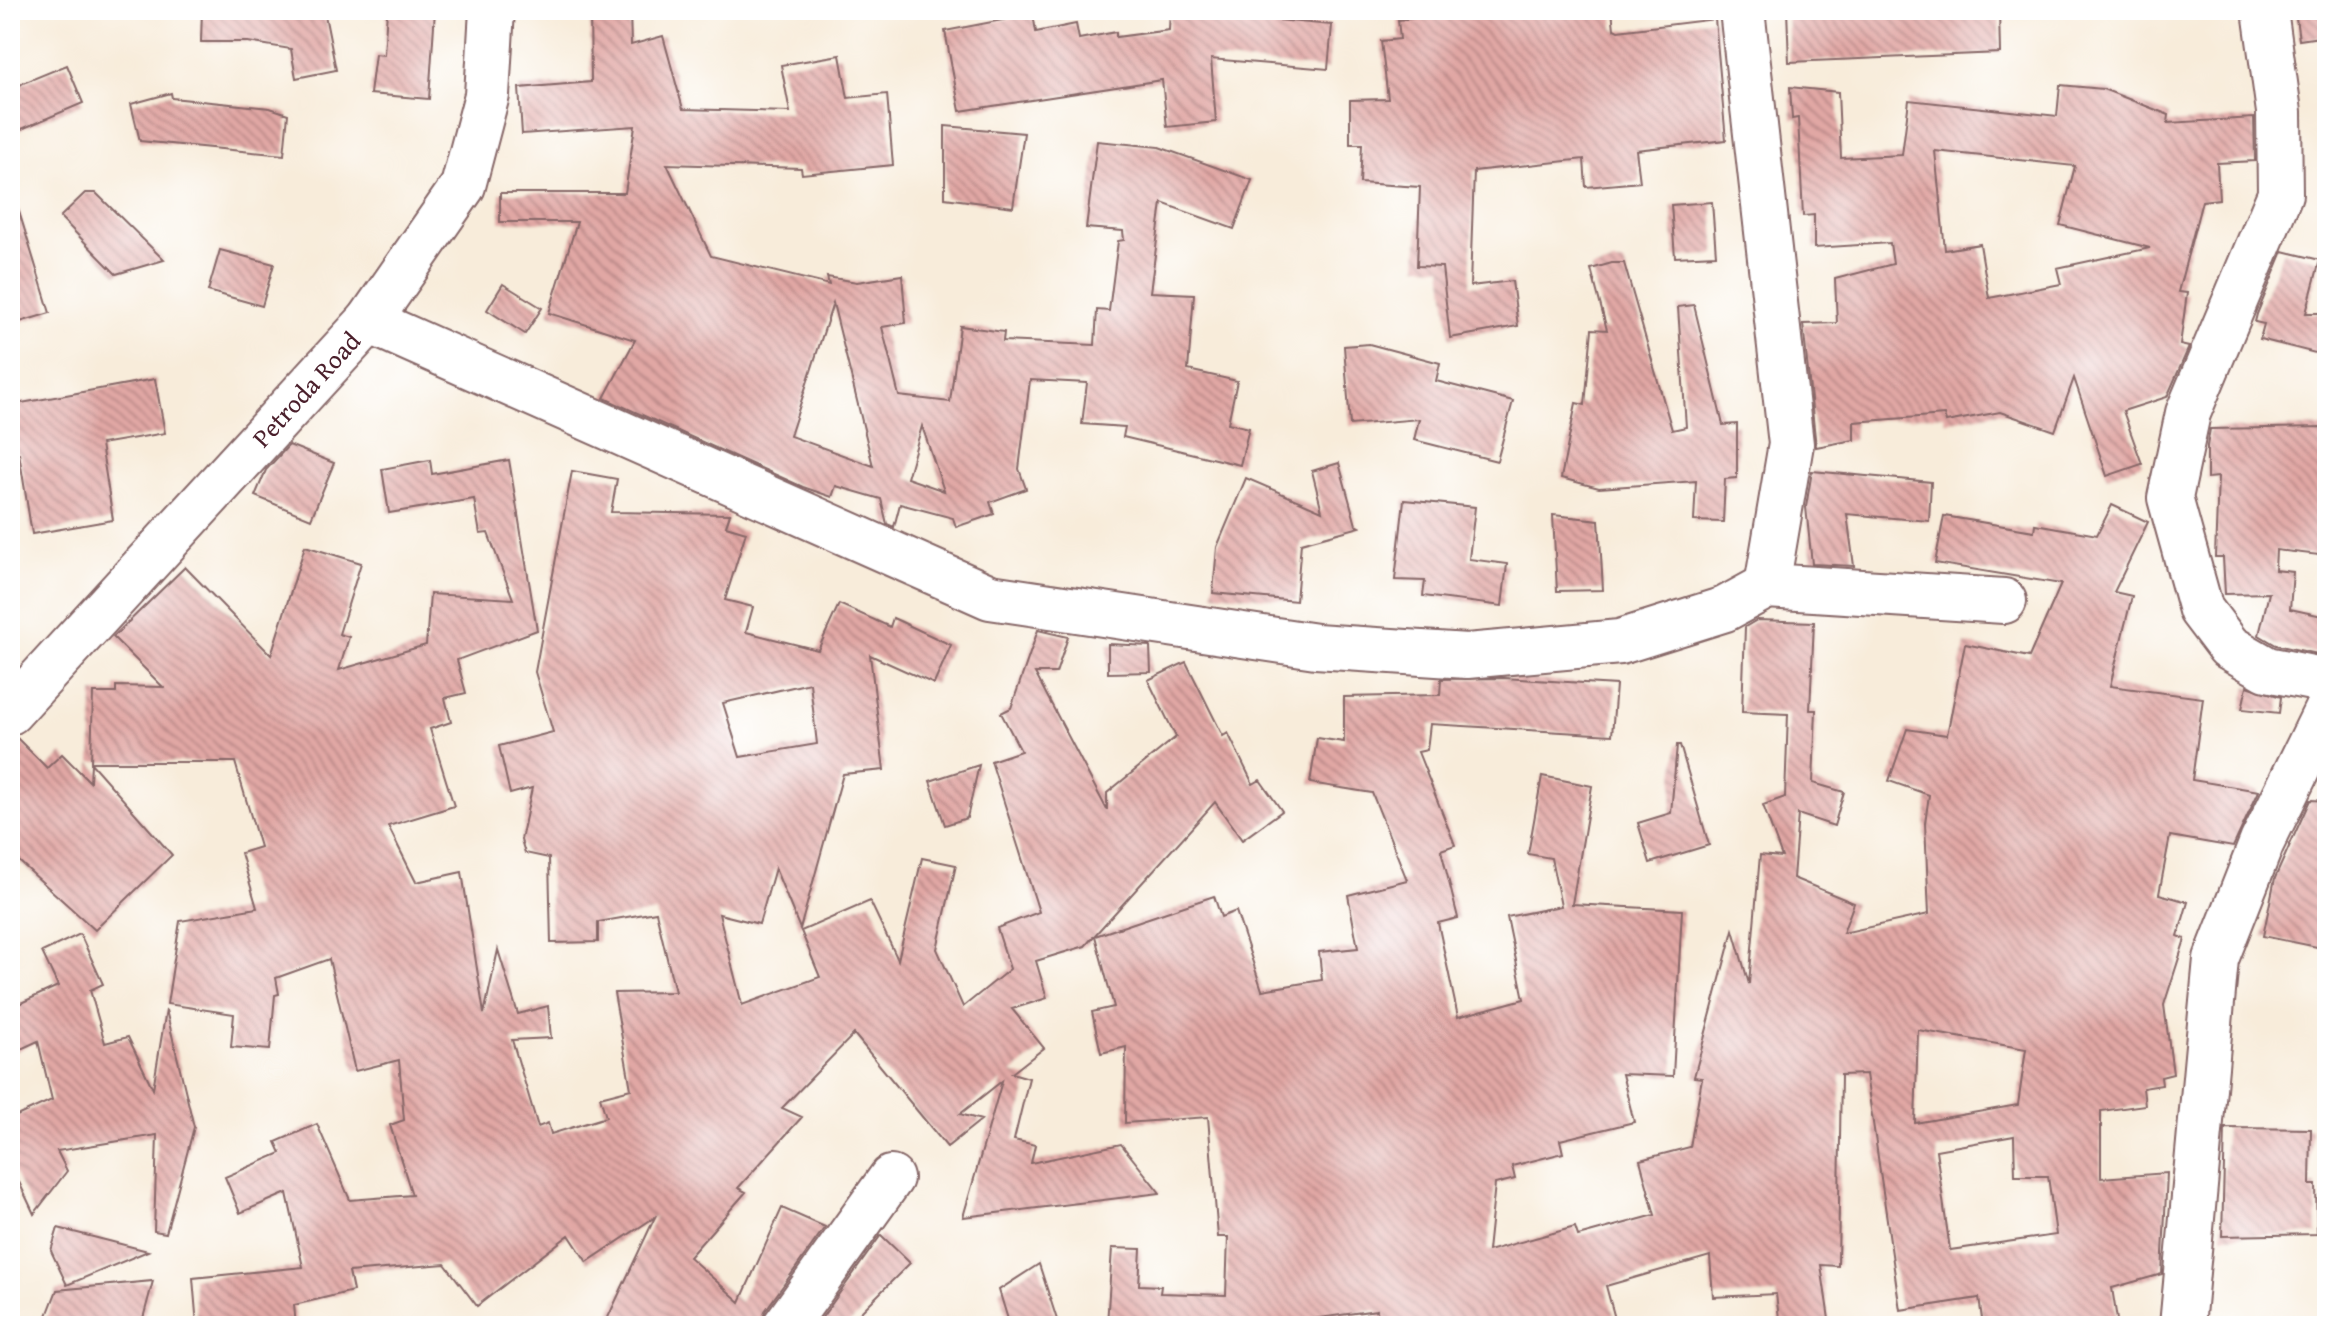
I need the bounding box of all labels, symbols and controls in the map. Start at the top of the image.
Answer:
street label: Petroda Road [242,322,369,456]

